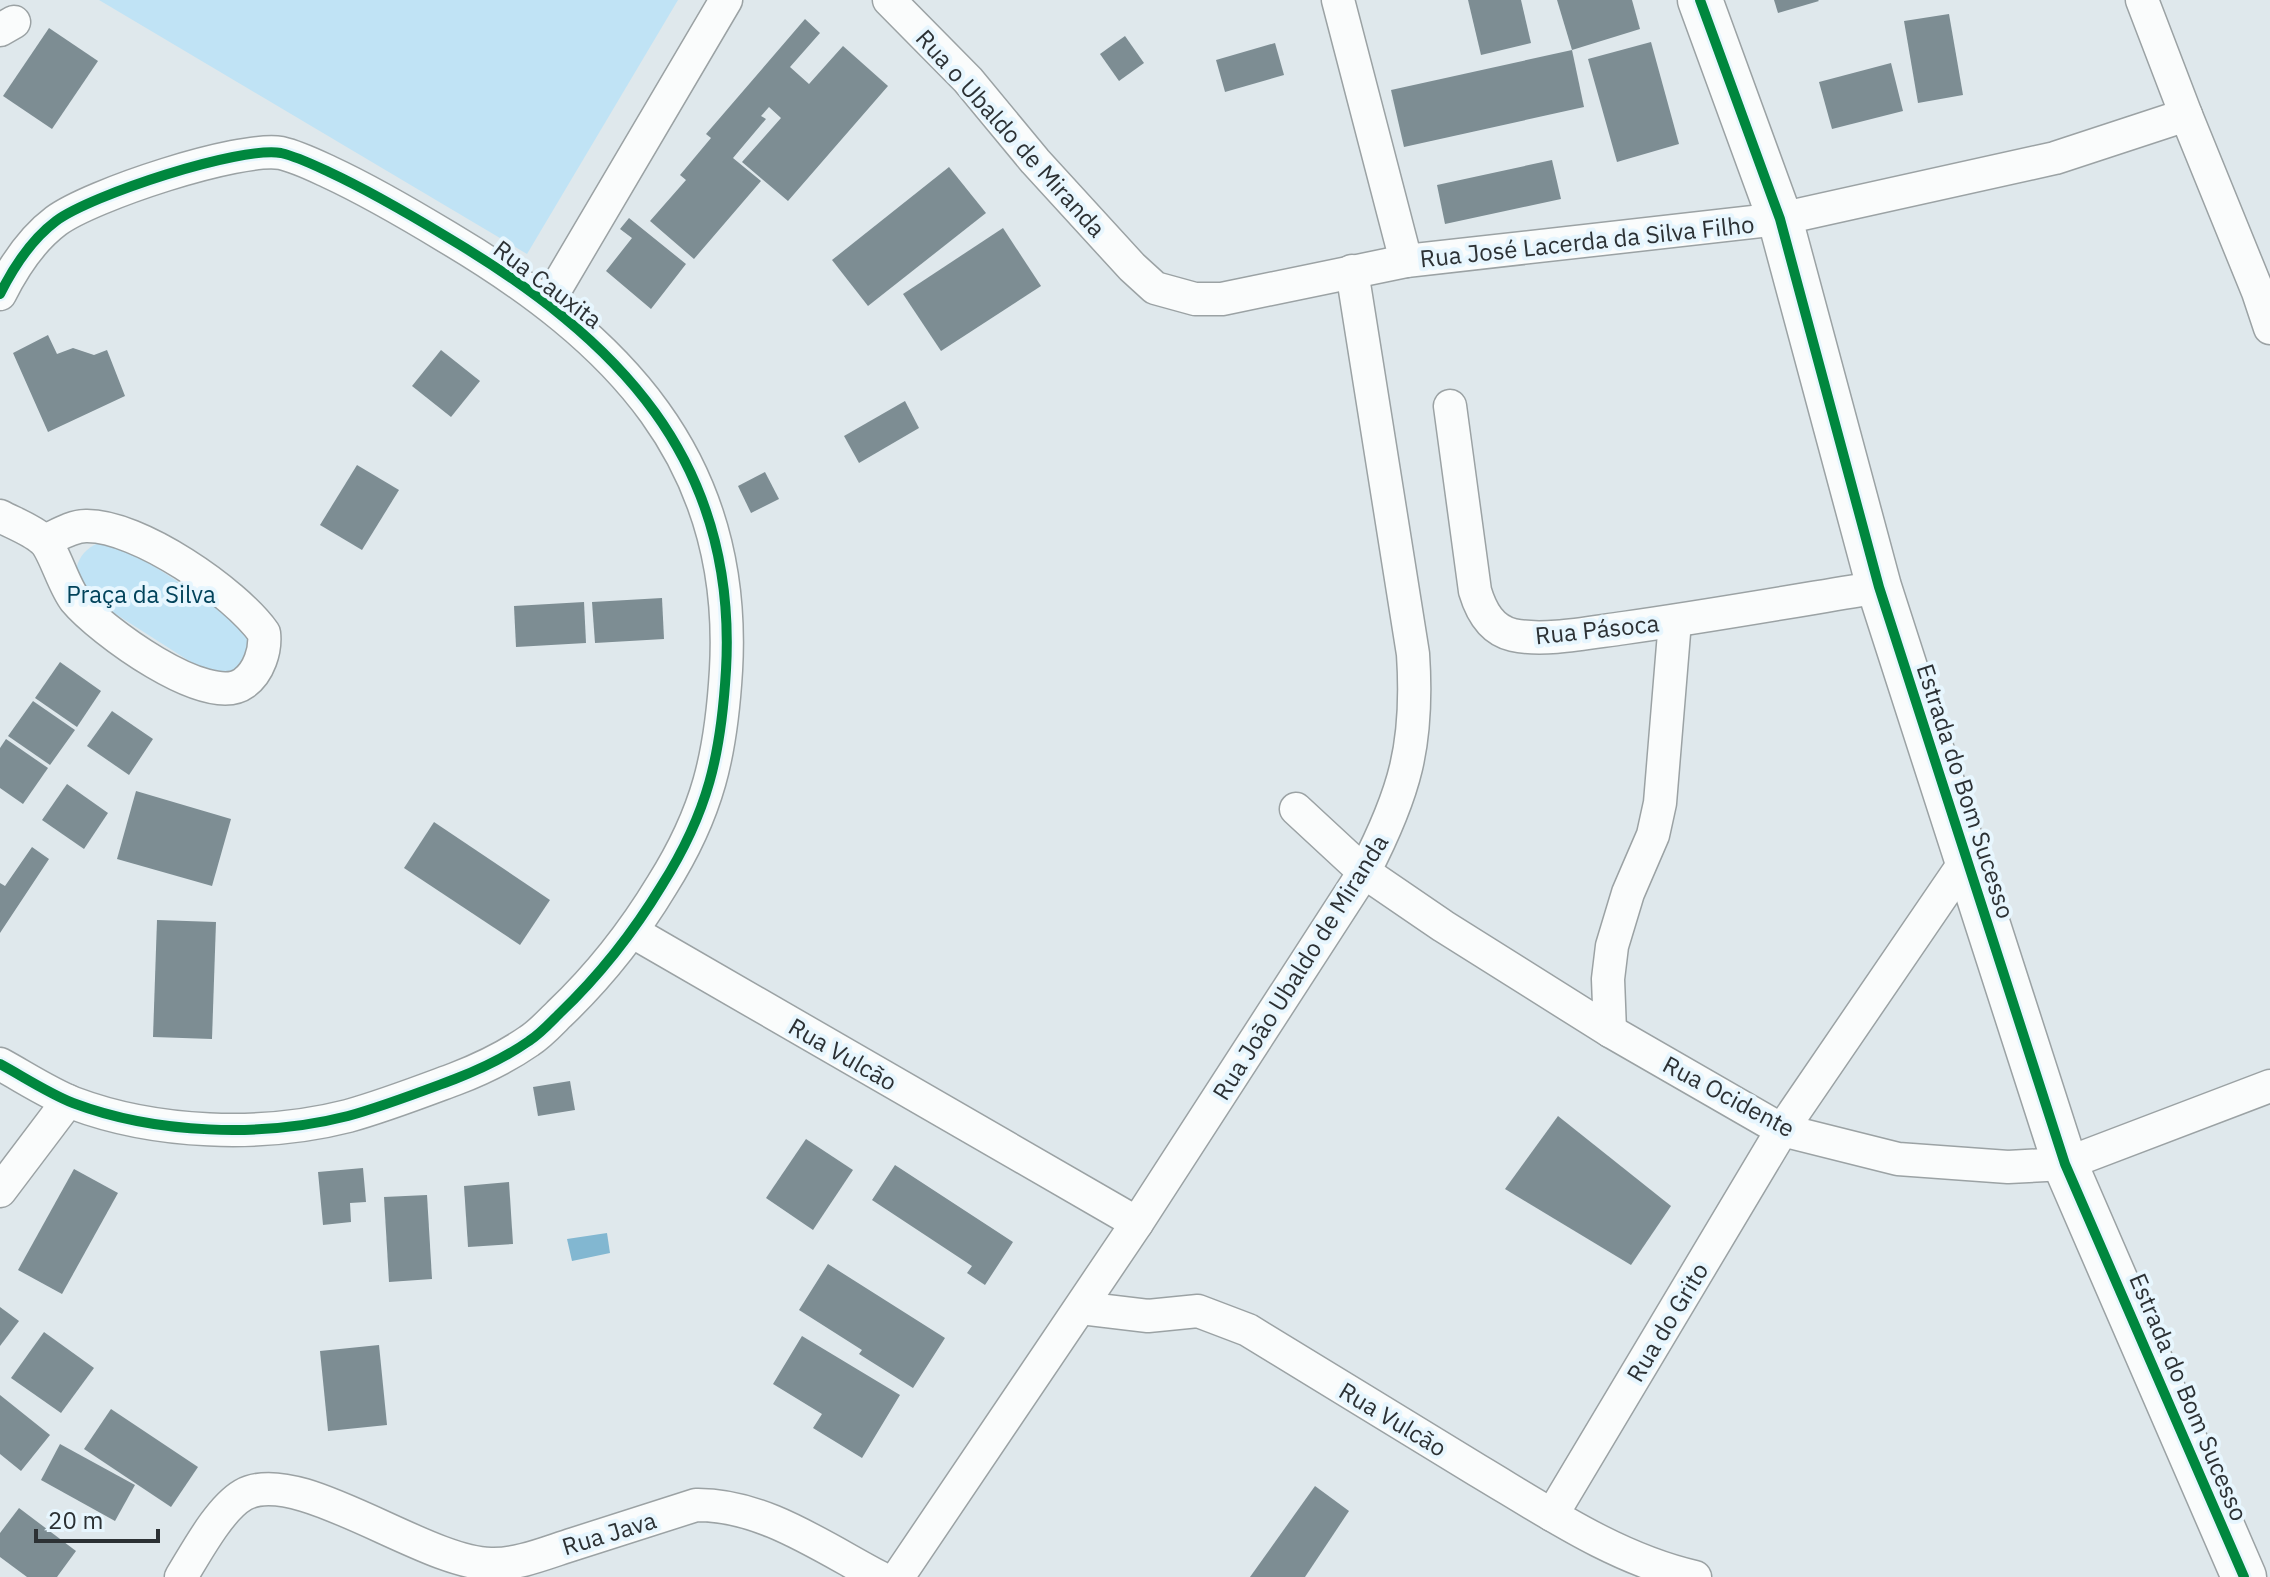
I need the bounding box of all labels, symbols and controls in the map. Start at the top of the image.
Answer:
street label: Rua o Ubaldo de Miranda [909,22,1113,244]
street label: Rua José Lacerda da Silva Filho [1418,208,1756,274]
street label: Rua Cauxita [487,233,609,335]
park label: Praça da Silva [66,578,216,610]
street label: Rua Pásoca [1533,607,1661,651]
street label: Estrada do Bom Sucesso [1910,660,2022,922]
street label: Rua João Ubaldo de Miranda [1205,828,1395,1106]
street label: Rua Vulcão [783,1010,903,1098]
street label: Rua Ocidente [1658,1048,1800,1144]
street label: Rua do Grito [1619,1256,1715,1388]
street label: Estrada do Bom Sucesso [2122,1268,2256,1526]
street label: Rua Vulcão [1333,1374,1453,1464]
scale bar [36,1493,158,1543]
text: 20 m [48,1504,103,1536]
street label: Rua Java [558,1504,660,1562]

